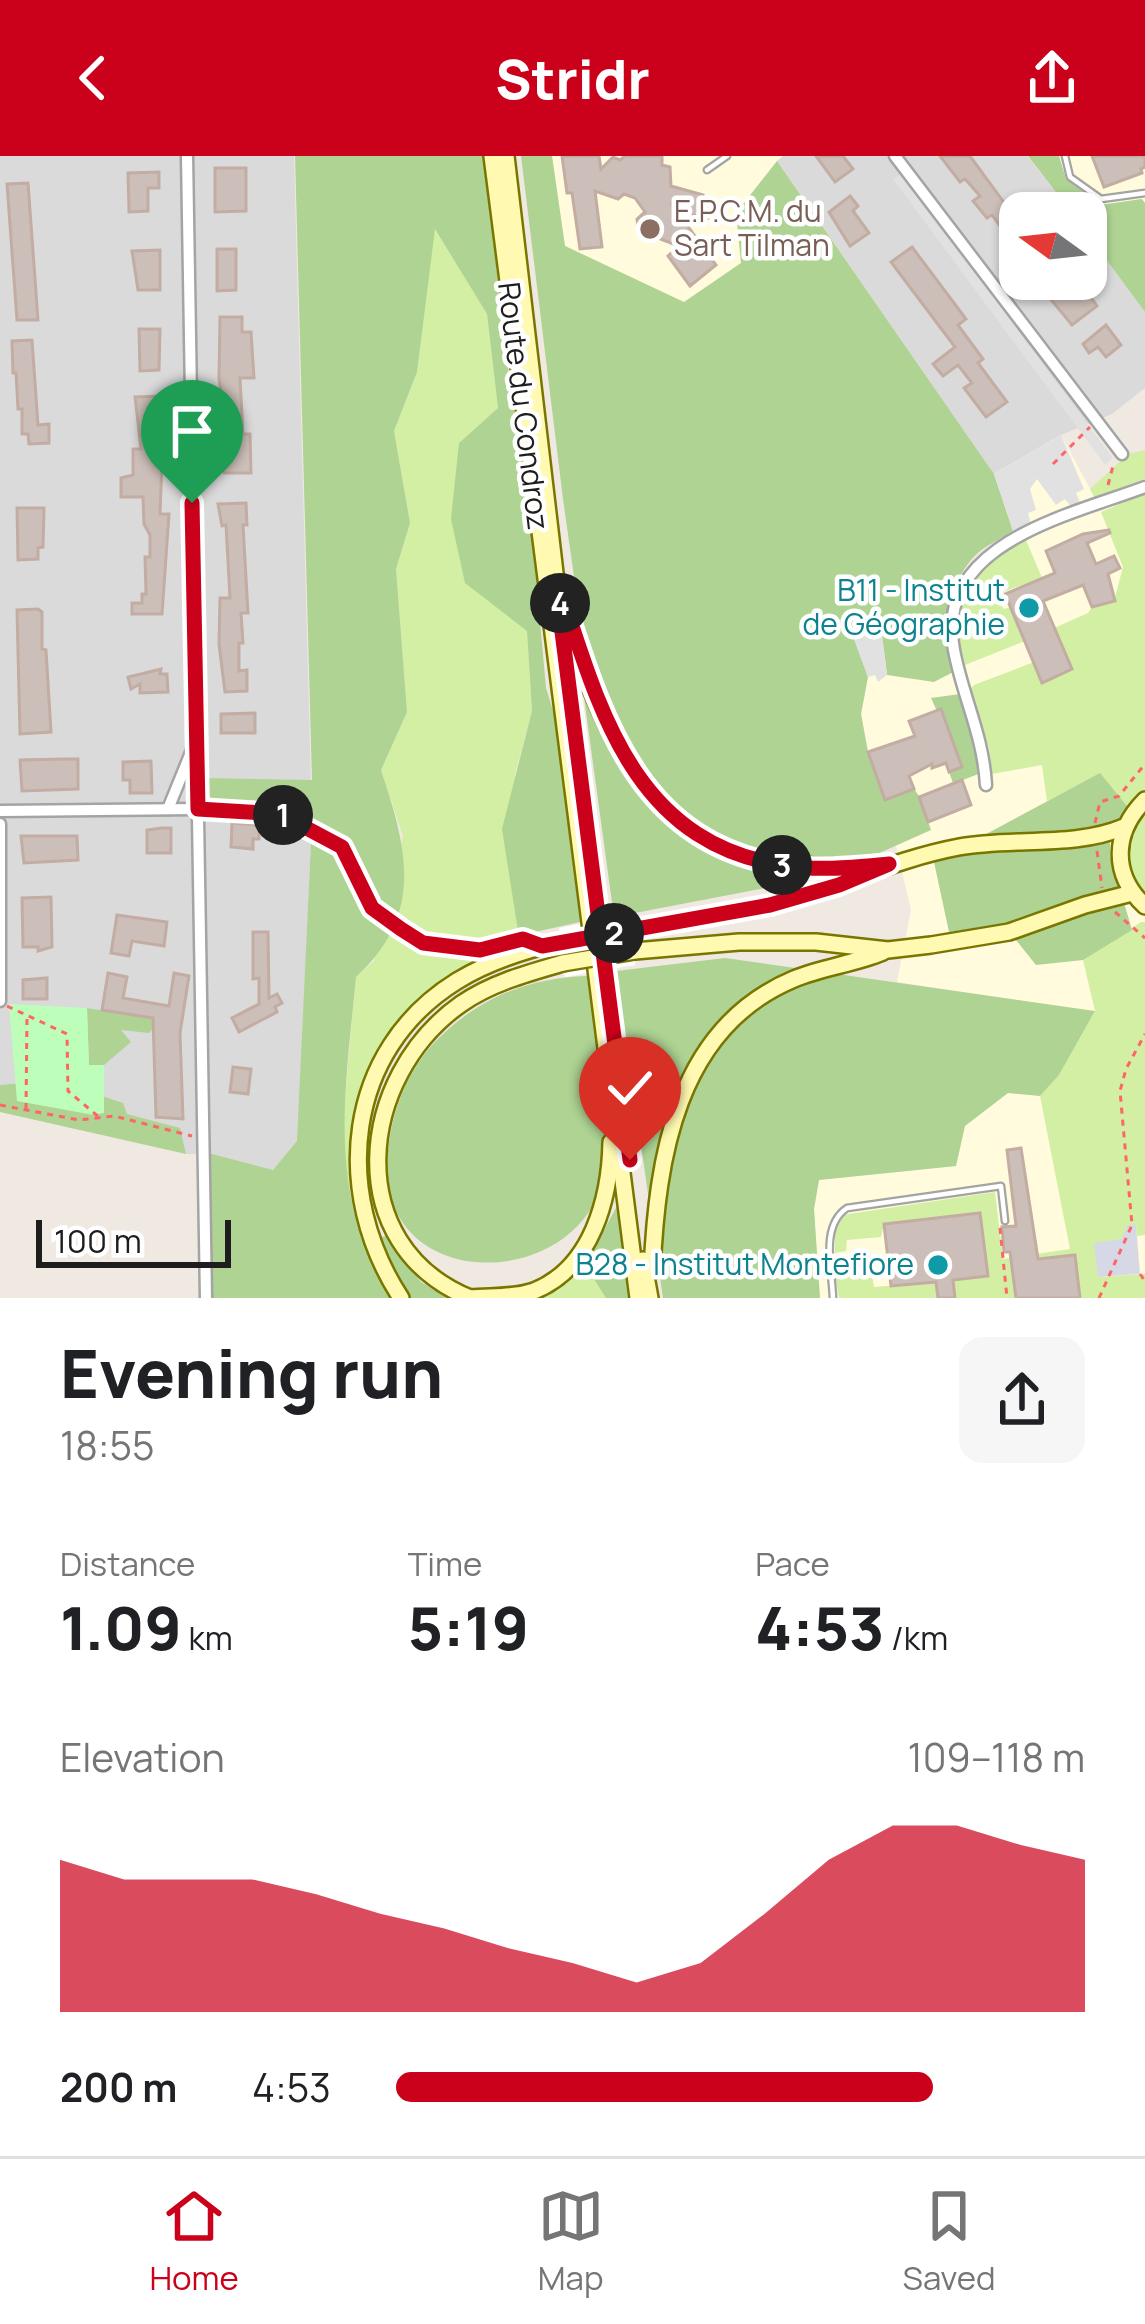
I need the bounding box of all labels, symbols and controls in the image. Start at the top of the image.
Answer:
text: Stridr [495,41,650,115]
icon: back [60,45,126,111]
icon: share [1019,45,1085,111]
place label: E.P.C.M. du Sart Tilman [674,190,830,265]
north arrow [999,192,1107,300]
map controls [999,192,1107,300]
marker: E.P.C.M. du Sart Tilman [637,216,663,242]
street label: Route du Condroz [489,280,560,532]
pin [141,380,243,503]
icon: arrive [159,398,225,464]
place label: B11 - Institut de Géographie [802,569,1005,644]
pin: 4 [530,573,590,633]
text: 4 [550,580,570,625]
marker: B11 - Institut de Géographie [1016,595,1042,621]
pin: 1 [253,785,313,845]
text: 1 [276,792,290,837]
pin: 3 [752,835,812,895]
text: 3 [772,842,792,887]
pin: 2 [584,903,644,963]
text: 2 [604,910,624,955]
pin [579,1037,681,1160]
icon: check [597,1055,663,1121]
scale bar [36,1214,231,1267]
text: 100 m [54,1218,142,1263]
place label: B28 - Institut Montefiore [575,1243,914,1284]
marker: B28 - Institut Montefiore [925,1252,951,1278]
text: Evening run [60,1328,443,1418]
button: share [959,1337,1085,1463]
text: 18:55 [60,1418,155,1472]
text: Distance [60,1541,195,1586]
text: Time [408,1541,482,1586]
text: Pace [755,1541,830,1586]
text: 1.09 [60,1586,182,1668]
text: 5:19 [408,1586,529,1668]
text: 4:53 [755,1586,884,1668]
text: km [182,1615,233,1660]
text: /km [884,1615,948,1660]
text: Elevation [60,1730,225,1784]
text: 109–118 m [908,1730,1085,1784]
text: 200 m [60,2060,177,2114]
text: 4:53 [252,2060,331,2114]
tab: Home [149,2183,239,2300]
tab: Map [538,2183,604,2300]
tab: Saved [903,2183,996,2300]

